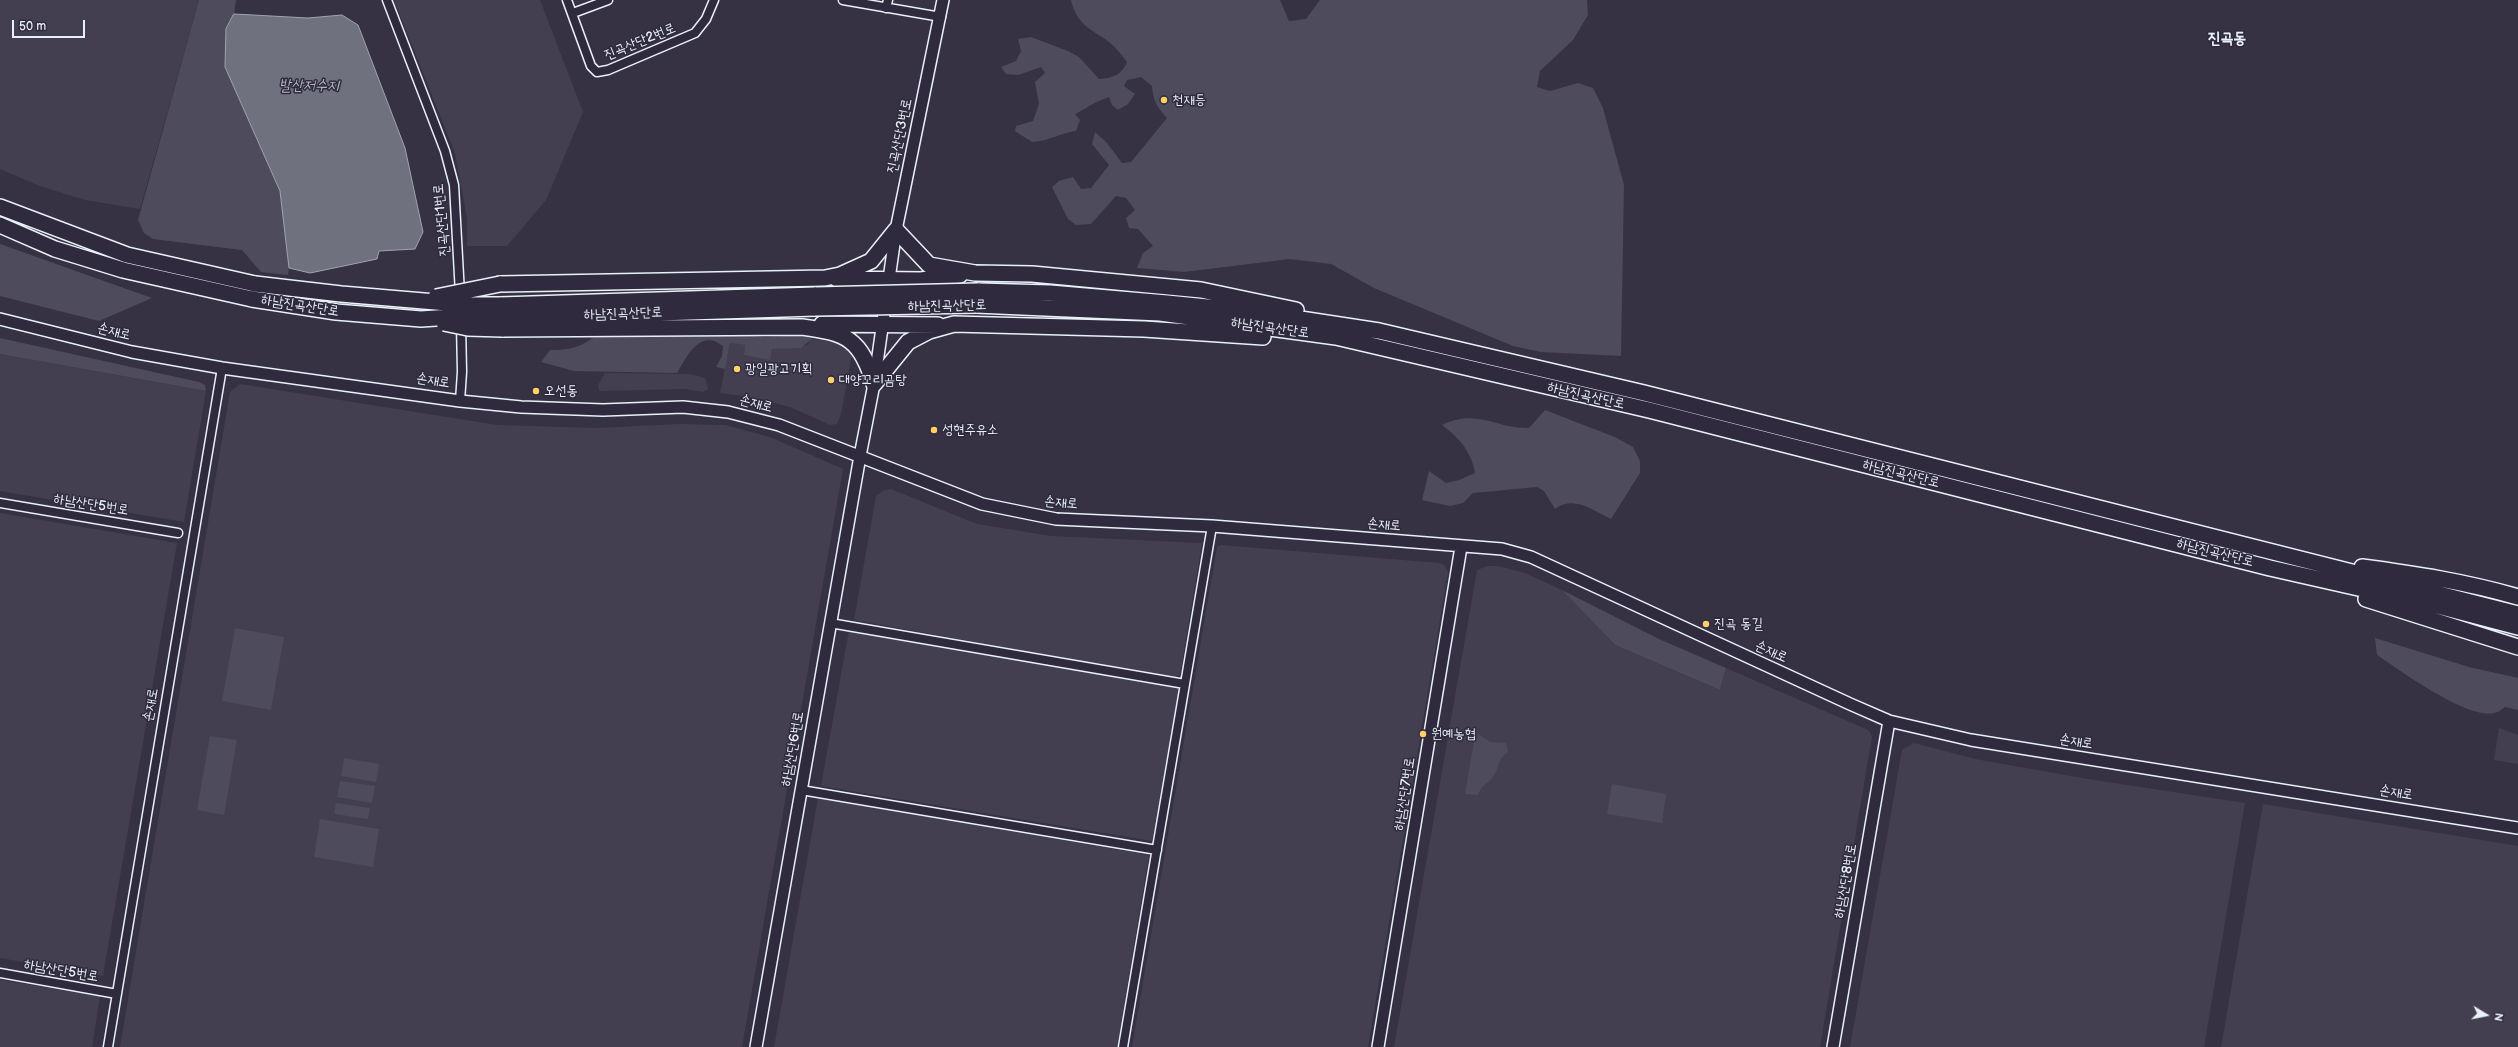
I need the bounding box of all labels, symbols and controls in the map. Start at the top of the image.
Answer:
scale bar [14,12,87,38]
text: 50 m [19,19,46,34]
street label: 진곡산단2번로 [602,20,678,64]
district label: 진곡동 [2208,29,2246,49]
water label: 발산저수지 [279,77,339,95]
place label: 천재등 [1172,92,1206,108]
marker: 천재등 [1159,95,1169,105]
street label: 진곡산단3번로 [884,97,916,175]
street label: 진곡산단1번로 [430,183,454,257]
street label: 하남진곡산단로 [260,292,340,320]
street label: 하남진곡산단로 [907,297,987,315]
street label: 하남진곡산단로 [583,304,663,324]
street label: 하남진곡산단로 [1230,314,1310,342]
street label: 손재로 [96,320,132,344]
place label: 광일광고기획 [745,361,813,377]
marker: 광일광고기획 [732,364,742,374]
street label: 손재로 [415,370,451,392]
place label: 대양꼬리곰탕 [839,372,907,388]
marker: 대양꼬리곰탕 [826,375,836,385]
street label: 하남진곡산단로 [1546,379,1626,413]
place label: 오선동 [544,383,578,399]
marker: 오선동 [531,386,541,396]
street label: 손재로 [738,392,774,416]
place label: 성현주유소 [942,422,998,438]
marker: 성현주유소 [929,425,939,435]
street label: 하남진곡산단로 [1861,456,1941,492]
street label: 하남산단5번로 [52,491,130,519]
street label: 손재로 [1043,493,1079,513]
street label: 손재로 [1366,515,1402,535]
street label: 하남진곡산단로 [2175,535,2255,571]
place label: 진곡 동길 [1714,616,1763,632]
marker: 진곡 동길 [1701,619,1711,629]
street label: 손재로 [1752,637,1790,667]
street label: 손재로 [140,687,162,723]
street label: 하남산단6번로 [778,710,808,788]
place label: 원예농협 [1431,726,1476,742]
marker: 원예농협 [1418,729,1428,739]
street label: 손재로 [2058,731,2094,753]
street label: 하남산단7번로 [1391,756,1419,832]
street label: 손재로 [2378,782,2414,804]
street label: 하남산단8번로 [1831,842,1861,920]
street label: 하남산단5번로 [22,956,100,986]
north arrow [2466,995,2506,1035]
text: N [2491,1012,2505,1022]

